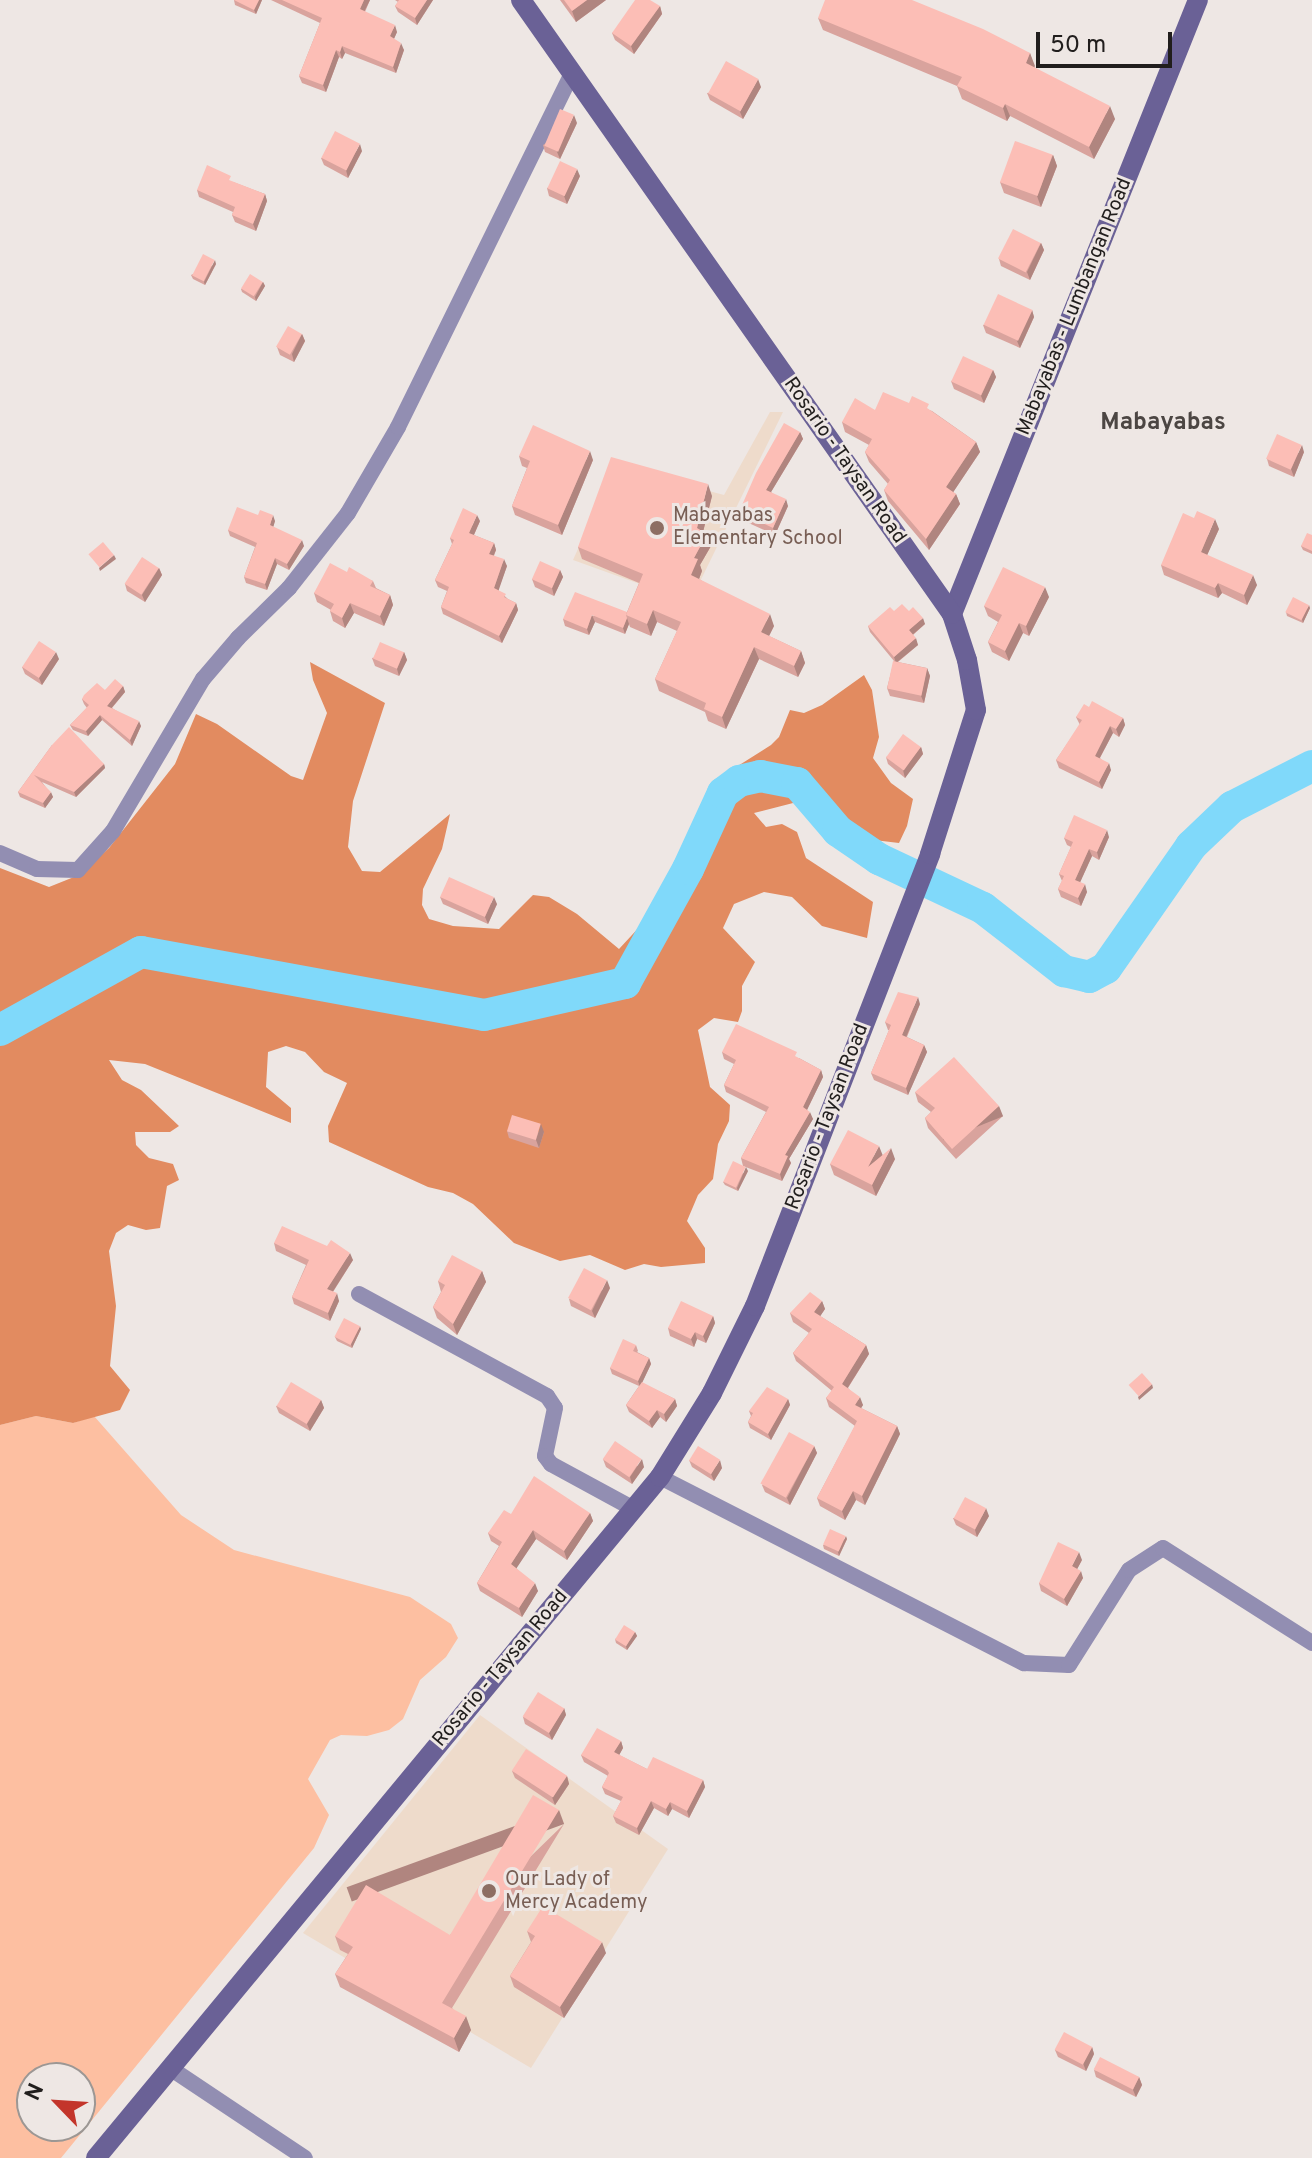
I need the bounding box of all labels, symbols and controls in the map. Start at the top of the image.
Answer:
scale bar [1040,16,1176,66]
text: 50 m [1050,31,1106,61]
street label: Mabayabas - Lumbangan Road [1012,175,1138,439]
street label: Rosario - Taysan Road [777,373,911,549]
district label: Mabayabas [1100,410,1226,438]
place label: Mabayabas Elementary School [673,504,843,551]
marker: Mabayabas Elementary School [648,519,666,537]
street label: Rosario - Taysan Road [781,1020,875,1214]
street label: Rosario - Taysan Road [428,1585,574,1753]
place label: Our Lady of Mercy Academy [505,1868,648,1915]
marker: Our Lady of Mercy Academy [480,1882,498,1900]
north arrow [16,2062,96,2142]
text: N [20,2080,51,2105]

